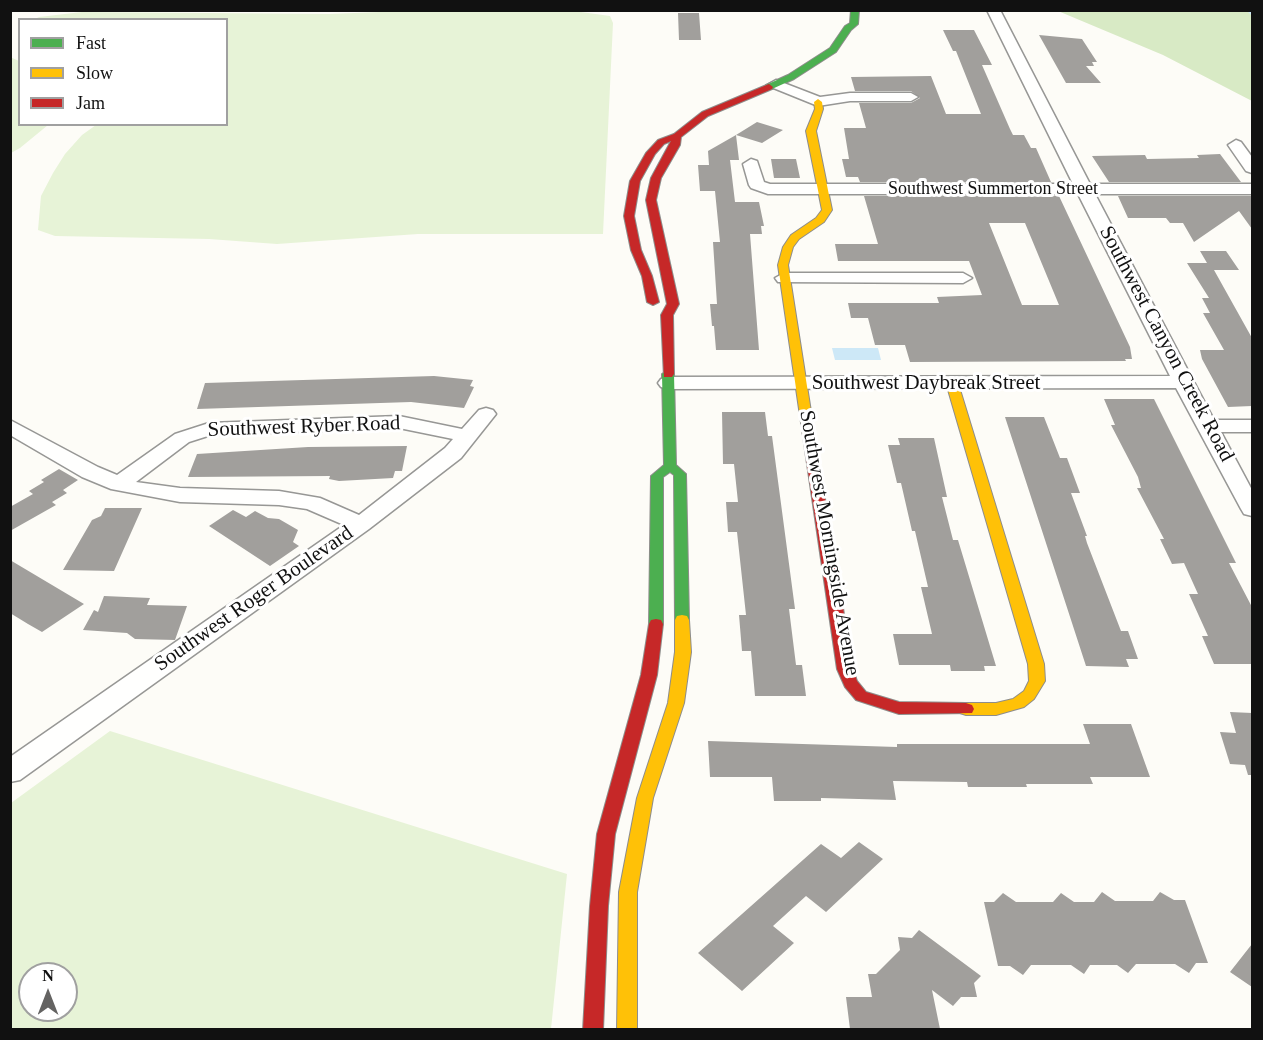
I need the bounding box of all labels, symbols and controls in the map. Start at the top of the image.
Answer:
legend [18,18,228,126]
text: Fast [76,33,106,53]
text: Slow [76,63,113,83]
text: Jam [76,93,105,113]
street label: Southwest Summerton Street [888,178,1098,200]
street label: Southwest Canyon Creek Road [1093,222,1239,466]
street label: Southwest Daybreak Street [812,370,1040,396]
street label: Southwest Morningside Avenue [793,408,865,678]
street label: Southwest Ryber Road [207,411,401,443]
street label: Southwest Roger Boulevard [150,521,358,677]
north arrow [18,962,78,1022]
text: N [42,967,54,984]

